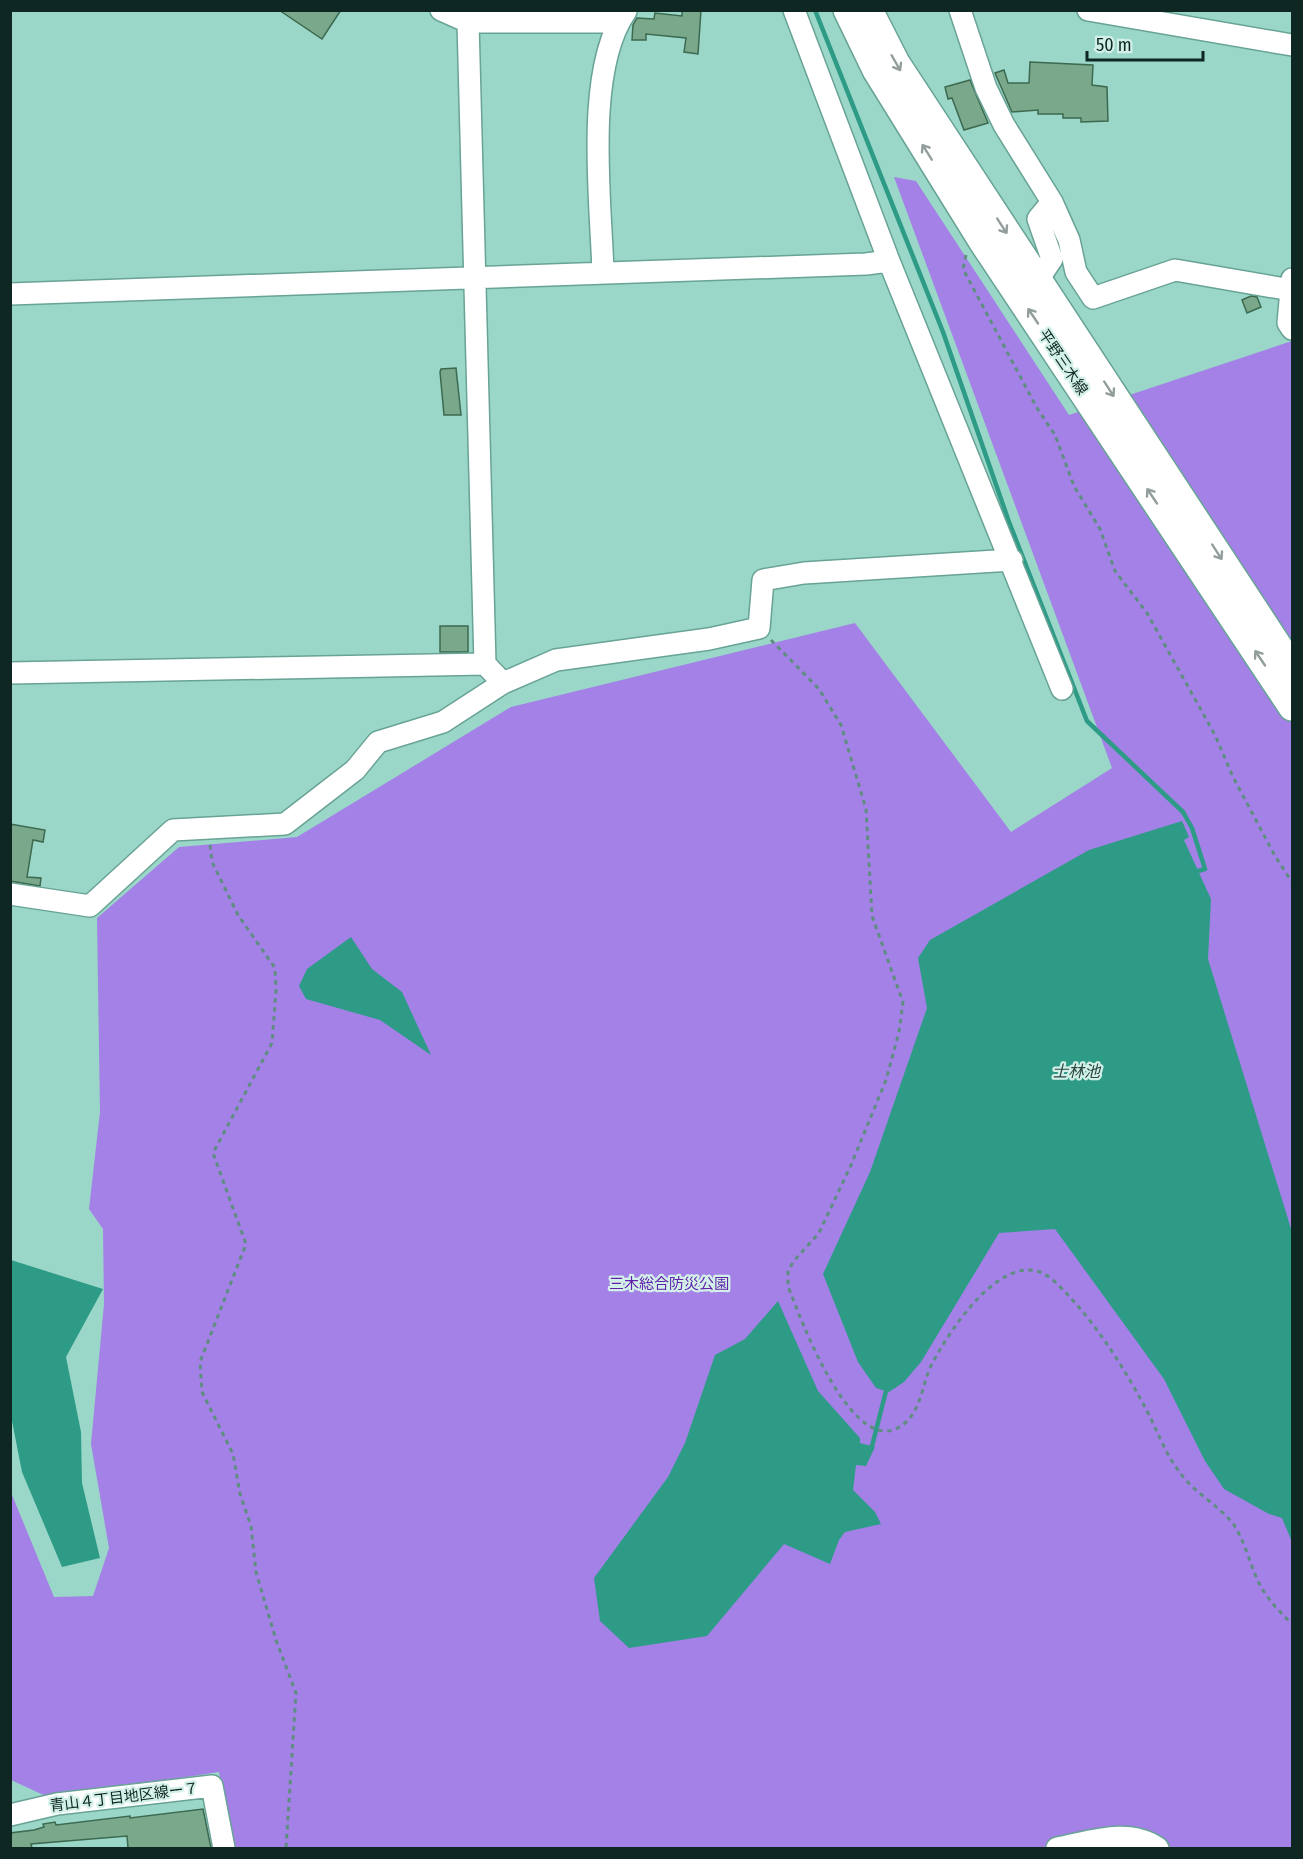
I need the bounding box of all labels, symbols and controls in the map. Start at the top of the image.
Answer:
scale bar [1087,24,1202,62]
text: 50 m [1096,34,1132,56]
one-way arrow [891,53,902,71]
one-way arrow [921,144,933,161]
one-way arrow [997,217,1009,234]
one-way arrow [1026,308,1038,325]
street label: 平野三木線 [1035,326,1091,398]
one-way arrow [1104,380,1116,397]
one-way arrow [1146,488,1158,504]
one-way arrow [1211,543,1223,560]
one-way arrow [1254,650,1266,667]
water label: 士林池 [1052,1062,1102,1081]
park label: 三木総合防災公園 [609,1275,729,1293]
street label: 青山４丁目地区線ー７ [48,1779,200,1815]

